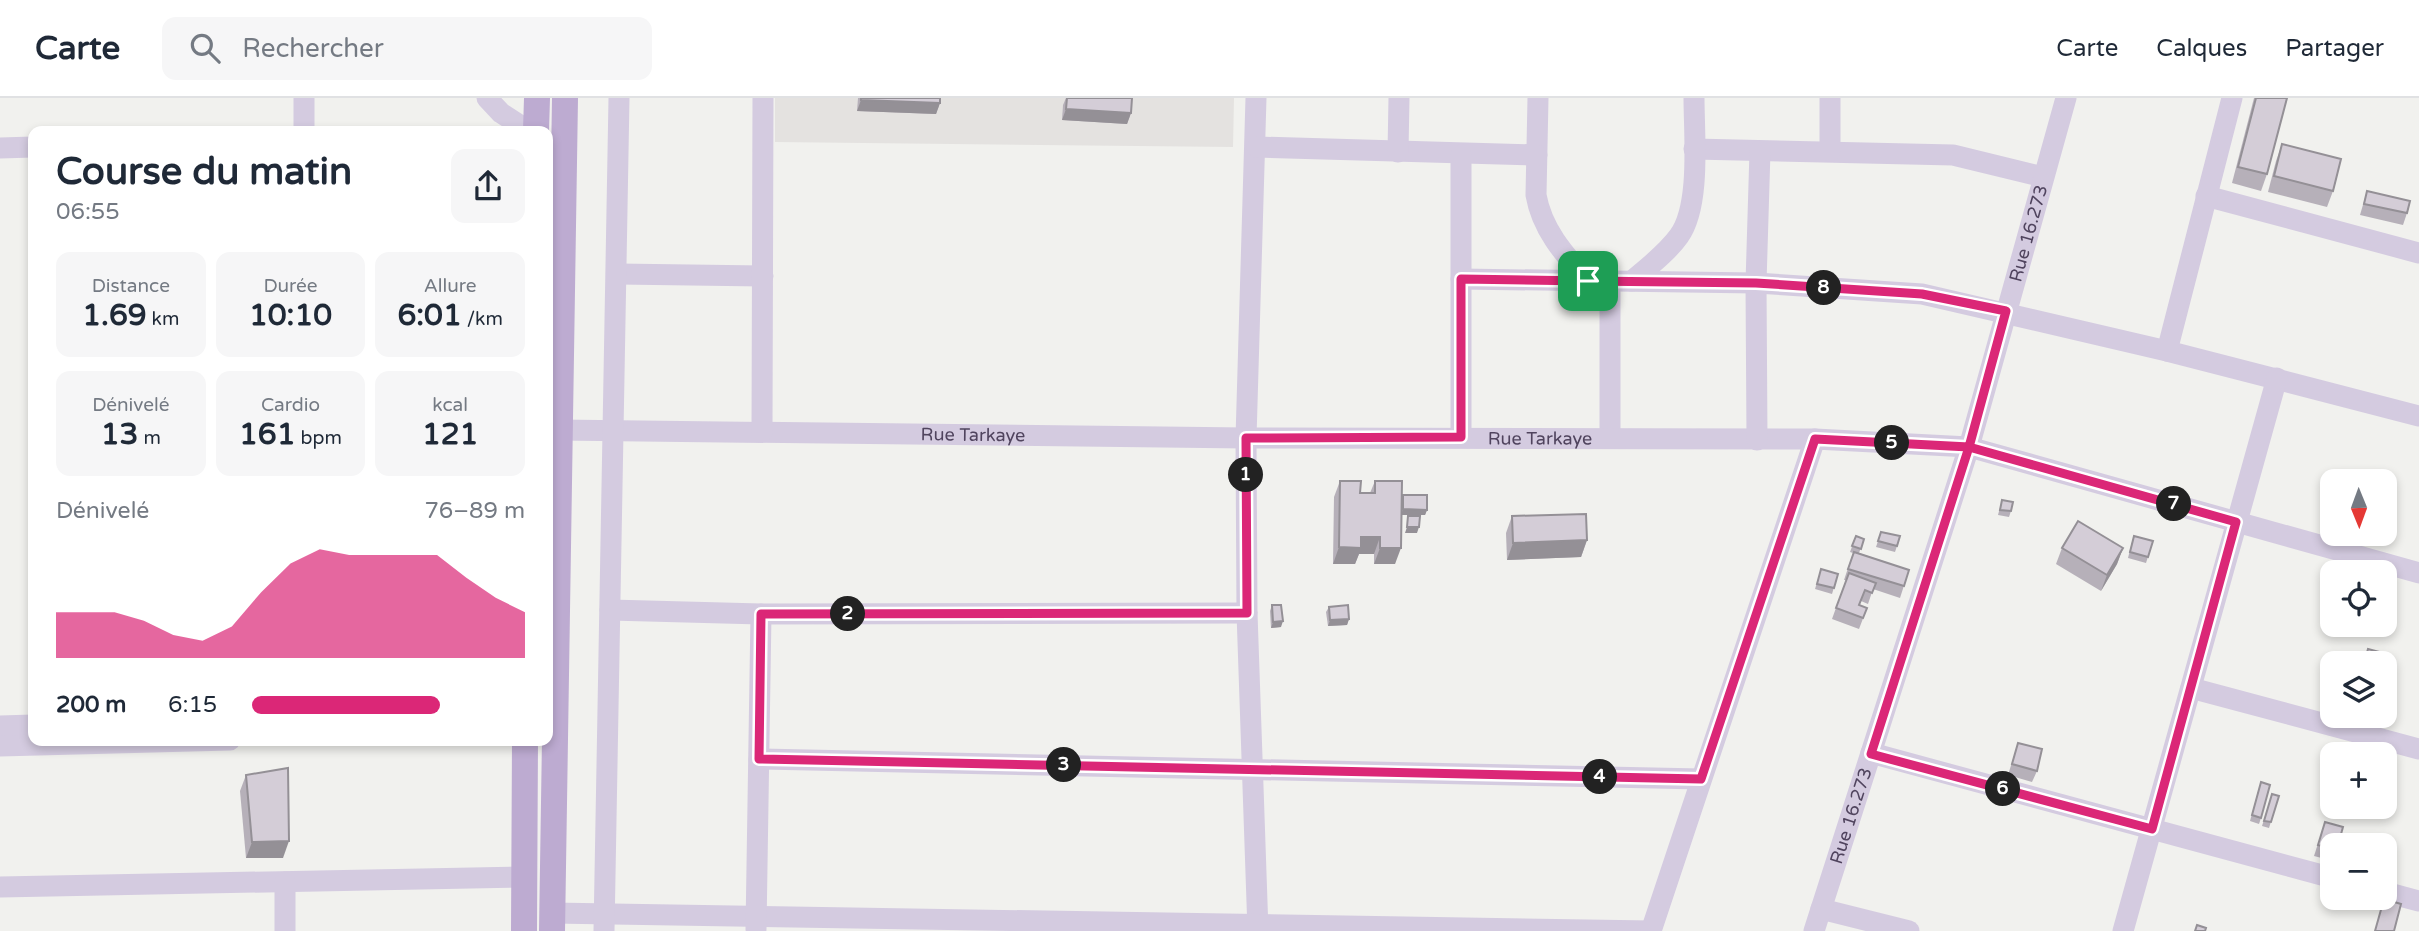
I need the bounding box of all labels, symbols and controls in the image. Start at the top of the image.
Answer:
search box [162,17,652,80]
text: Carte [35,29,120,68]
icon: search [186,29,224,67]
text: Rechercher [242,33,384,64]
text: Carte [2056,34,2118,63]
text: Calques [2156,34,2247,63]
text: Partager [2285,34,2384,63]
text: Course du matin [56,149,352,195]
button: share [451,149,525,223]
street label: Rue 16.273 [2004,182,2052,284]
text: 06:55 [56,198,120,226]
pin [1558,251,1618,311]
icon: arrive [1569,262,1607,300]
pin: 8 [1806,270,1842,306]
text: Distance [92,275,170,297]
text: Durée [263,275,318,297]
text: Allure [424,275,477,297]
text: 8 [1818,276,1829,298]
text: 1.69 [82,297,147,334]
text: 10:10 [249,297,332,334]
text: 6:01 [397,297,462,334]
text: km [147,308,179,330]
text: /km [462,308,503,330]
text: Dénivelé [92,394,169,416]
text: Cardio [261,394,320,416]
text: kcal [432,394,468,416]
text: 13 [101,416,138,453]
text: 161 [239,416,296,453]
text: 121 [422,416,478,453]
street label: Rue Tarkaye [921,423,1025,446]
pin: 5 [1874,426,1910,460]
text: m [138,427,161,449]
text: bpm [296,427,342,449]
street label: Rue Tarkaye [1488,427,1592,450]
text: 5 [1886,431,1897,453]
pin: 1 [1228,458,1264,492]
text: 1 [1240,463,1251,485]
north arrow [2320,469,2398,546]
map controls [2320,469,2397,910]
pin: 7 [2156,486,2192,522]
text: 7 [2168,492,2179,514]
text: Dénivelé [56,497,149,525]
text: 76–89 m [424,497,525,525]
button: locate [2320,560,2397,637]
pin: 2 [830,596,866,632]
text: 2 [842,602,853,624]
button: layers [2320,651,2397,728]
text: 200 m [56,691,126,719]
text: 6:15 [168,691,217,719]
button: + [2320,742,2397,819]
pin: 3 [1046,748,1082,782]
text: 3 [1058,753,1069,775]
pin: 4 [1582,760,1618,794]
text: 4 [1594,765,1605,787]
street label: Rue 16.273 [1825,765,1877,867]
pin: 6 [1986,772,2021,806]
text: 6 [1997,777,2008,799]
button: − [2320,833,2397,910]

